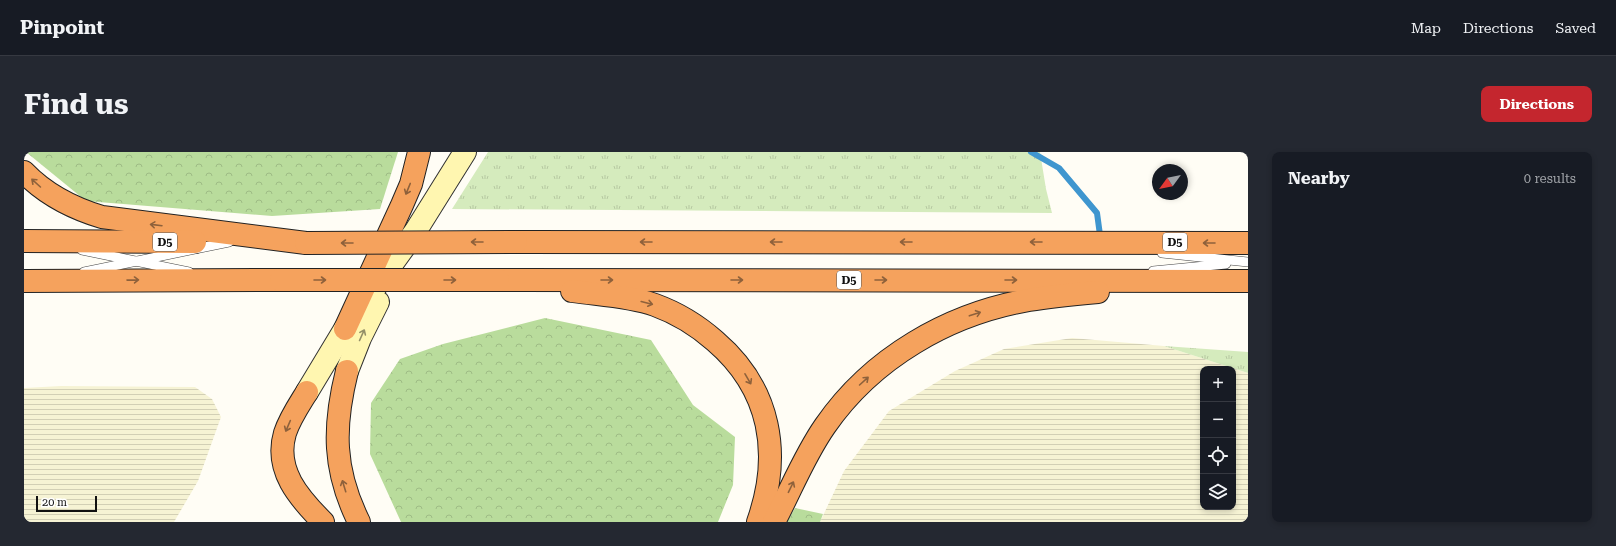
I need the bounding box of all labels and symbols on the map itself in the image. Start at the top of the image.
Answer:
north arrow [1152,164,1188,200]
one-way arrow [31,179,41,188]
one-way arrow [404,183,412,195]
one-way arrow [150,221,163,229]
road number: D5 [153,233,177,251]
road number: D5 [1163,233,1187,251]
one-way arrow [471,238,484,246]
one-way arrow [640,238,653,246]
one-way arrow [770,238,783,246]
one-way arrow [900,238,913,246]
one-way arrow [1030,238,1043,246]
one-way arrow [341,239,354,247]
one-way arrow [1203,239,1216,246]
road number: D5 [837,271,861,289]
one-way arrow [126,276,139,284]
one-way arrow [313,276,326,284]
one-way arrow [443,276,456,284]
one-way arrow [600,276,613,284]
one-way arrow [730,276,743,284]
one-way arrow [874,276,887,284]
one-way arrow [1004,276,1017,284]
one-way arrow [640,300,653,307]
one-way arrow [968,310,981,317]
one-way arrow [359,329,366,341]
one-way arrow [745,373,753,385]
one-way arrow [859,377,869,386]
one-way arrow [284,420,291,432]
one-way arrow [340,480,347,493]
one-way arrow [788,481,795,493]
scale bar [36,494,97,513]

